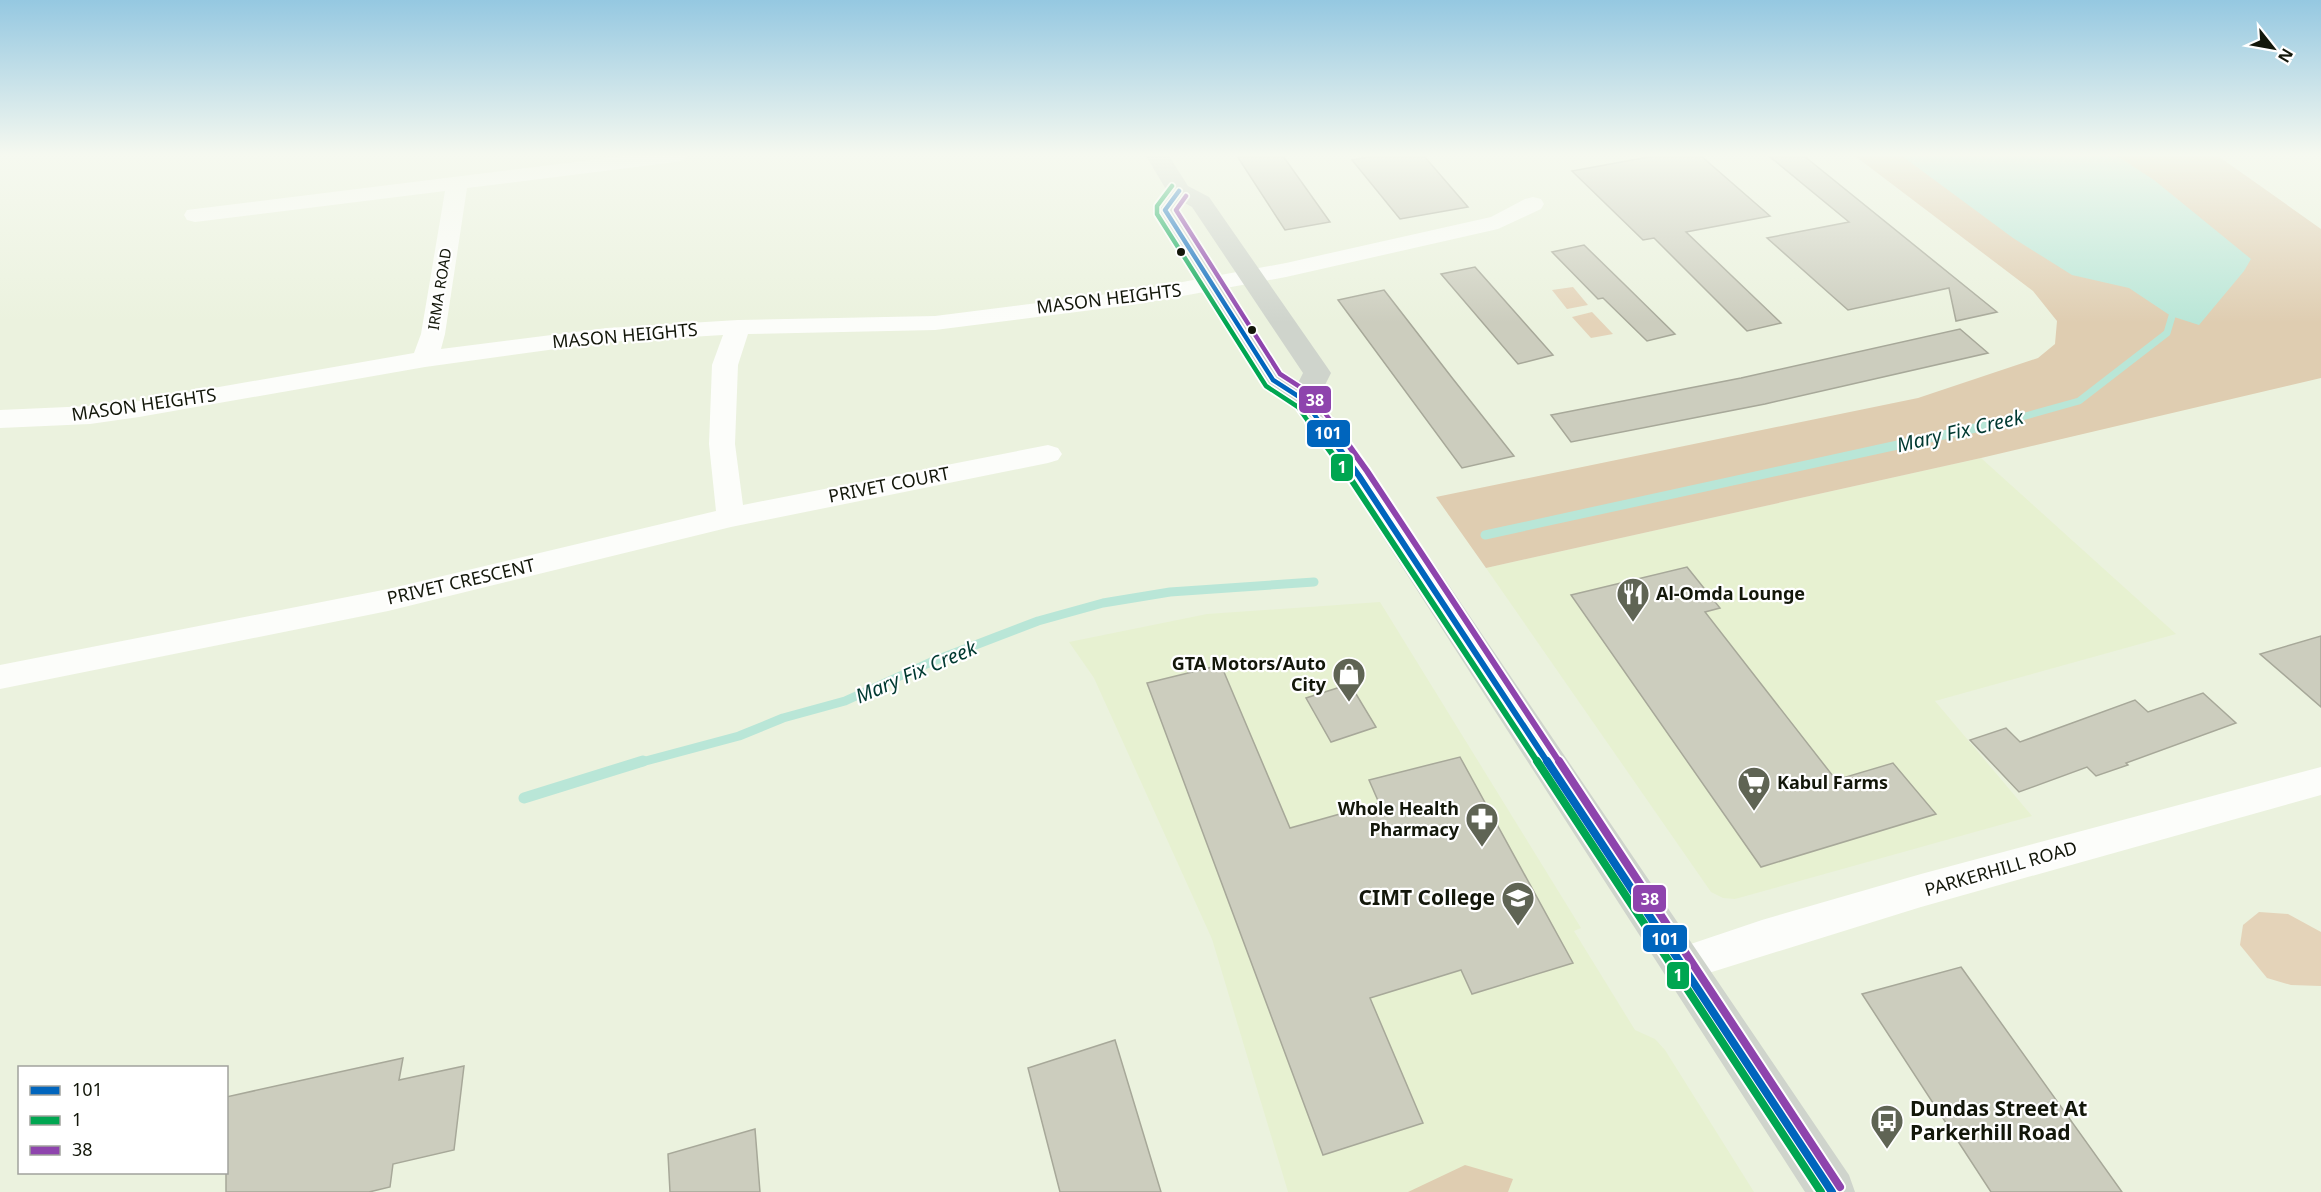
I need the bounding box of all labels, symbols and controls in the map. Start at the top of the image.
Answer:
north arrow [2243,18,2303,78]
text: N [2273,44,2299,67]
street label: IRMA ROAD [423,246,455,331]
unlabelled marker [1175,246,1187,258]
street label: MASON HEIGHTS [1035,277,1183,319]
street label: MASON HEIGHTS [551,317,699,353]
unlabelled marker [1246,324,1258,336]
street label: MASON HEIGHTS [70,382,218,426]
line badge: 38 [1298,385,1332,414]
text: 38 [1306,389,1324,411]
water label: Mary Fix Creek [1894,403,2027,458]
line badge: 101 [1306,419,1351,448]
text: 101 [1314,422,1342,444]
line badge: 1 [1330,453,1354,482]
text: 1 [1337,456,1347,478]
street label: PRIVET COURT [826,460,952,508]
street label: PRIVET CRESCENT [384,552,537,610]
restaurant icon: Al-Omda Lounge [1615,576,1651,623]
place label: Al-Omda Lounge [1656,581,1805,605]
water label: Mary Fix Creek [851,633,982,709]
place label: GTA Motors/Auto City [1172,651,1327,696]
shop icon: GTA Motors/Auto City [1331,656,1367,703]
supermarket icon: Kabul Farms [1736,765,1772,812]
place label: Kabul Farms [1777,770,1888,794]
place label: Whole Health Pharmacy [1338,796,1460,841]
pharmacy icon: Whole Health Pharmacy [1464,801,1500,848]
street label: PARKERHILL ROAD [1922,835,2080,901]
school or university icon: CIMT College [1500,880,1536,927]
place label: CIMT College [1359,883,1495,911]
line badge: 38 [1632,884,1667,913]
text: 38 [1641,888,1659,910]
line badge: 101 [1642,924,1688,953]
text: 101 [1651,928,1679,950]
line badge: 1 [1666,961,1690,990]
text: 1 [1673,964,1683,986]
legend [18,1066,228,1174]
text: 101 [72,1077,103,1101]
place label: Dundas Street At Parkerhill Road [1910,1094,2087,1146]
bus stop icon: Dundas Street At Parkerhill Road [1869,1103,1905,1150]
text: 1 [72,1107,82,1131]
text: 38 [72,1137,93,1161]

